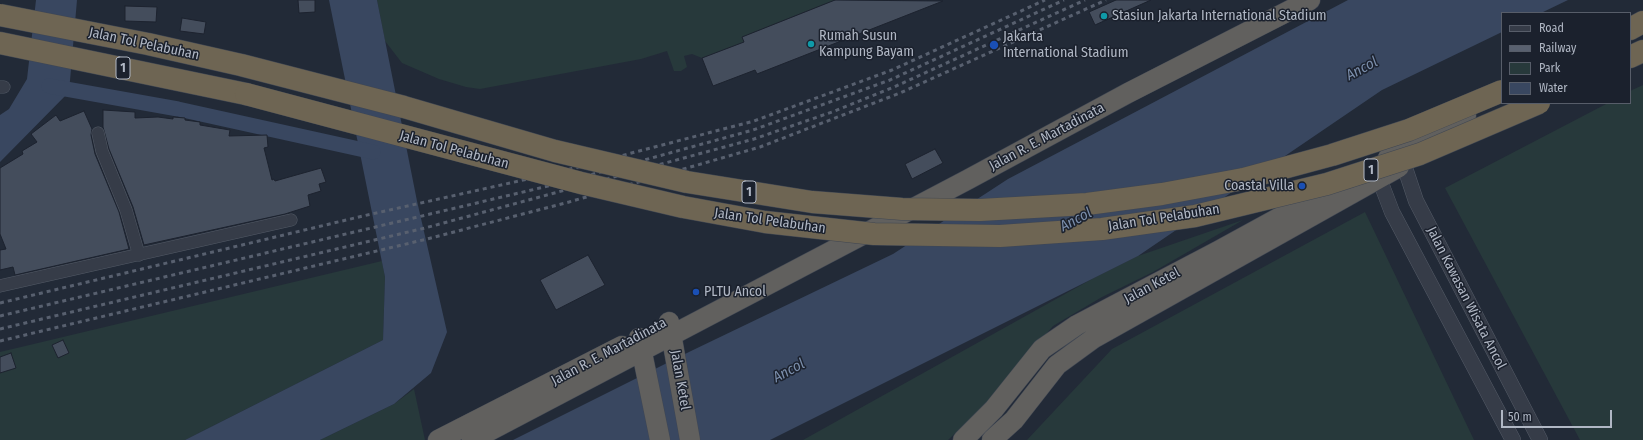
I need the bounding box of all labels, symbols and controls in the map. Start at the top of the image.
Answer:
place label: Stasiun Jakarta International Stadium [1112,8,1326,24]
marker: Stasiun Jakarta International Stadium [1099,11,1109,21]
legend [1501,12,1631,104]
text: Road [1539,21,1564,35]
street label: Jalan Tol Pelabuhan [87,24,201,64]
place label: Rumah Susun Kampung Bayam [819,28,914,60]
place label: Jakarta International Stadium [1003,29,1128,62]
marker: Rumah Susun Kampung Bayam [806,39,816,49]
marker: Jakarta International Stadium [988,39,1000,51]
text: Railway [1539,41,1576,55]
water label: Ancol [1343,53,1381,85]
road number: 1 [116,57,130,79]
text: Park [1539,61,1560,75]
text: Water [1539,81,1567,95]
street label: Jalan R. E. Martadinata [987,100,1107,174]
street label: Jalan Tol Pelabuhan [398,127,510,173]
road number: 1 [1364,159,1378,181]
place label: Coastal Villa [1224,178,1294,194]
road number: 1 [742,181,756,203]
marker: Coastal Villa [1297,181,1307,191]
street label: Jalan Tol Pelabuhan [1107,201,1221,235]
water label: Ancol [1057,204,1095,236]
street label: Jalan Tol Pelabuhan [713,205,827,237]
street label: Jalan Kawasan Wisata Ancol [1423,224,1509,372]
street label: Jalan Ketel [1121,264,1183,308]
place label: PLTU Ancol [704,284,766,300]
marker: PLTU Ancol [691,287,701,297]
street label: Jalan R. E. Martadinata [549,315,669,389]
street label: Jalan Ketel [666,349,694,411]
water label: Ancol [770,355,808,387]
scale bar [1503,402,1614,428]
text: 50 m [1508,410,1532,424]

